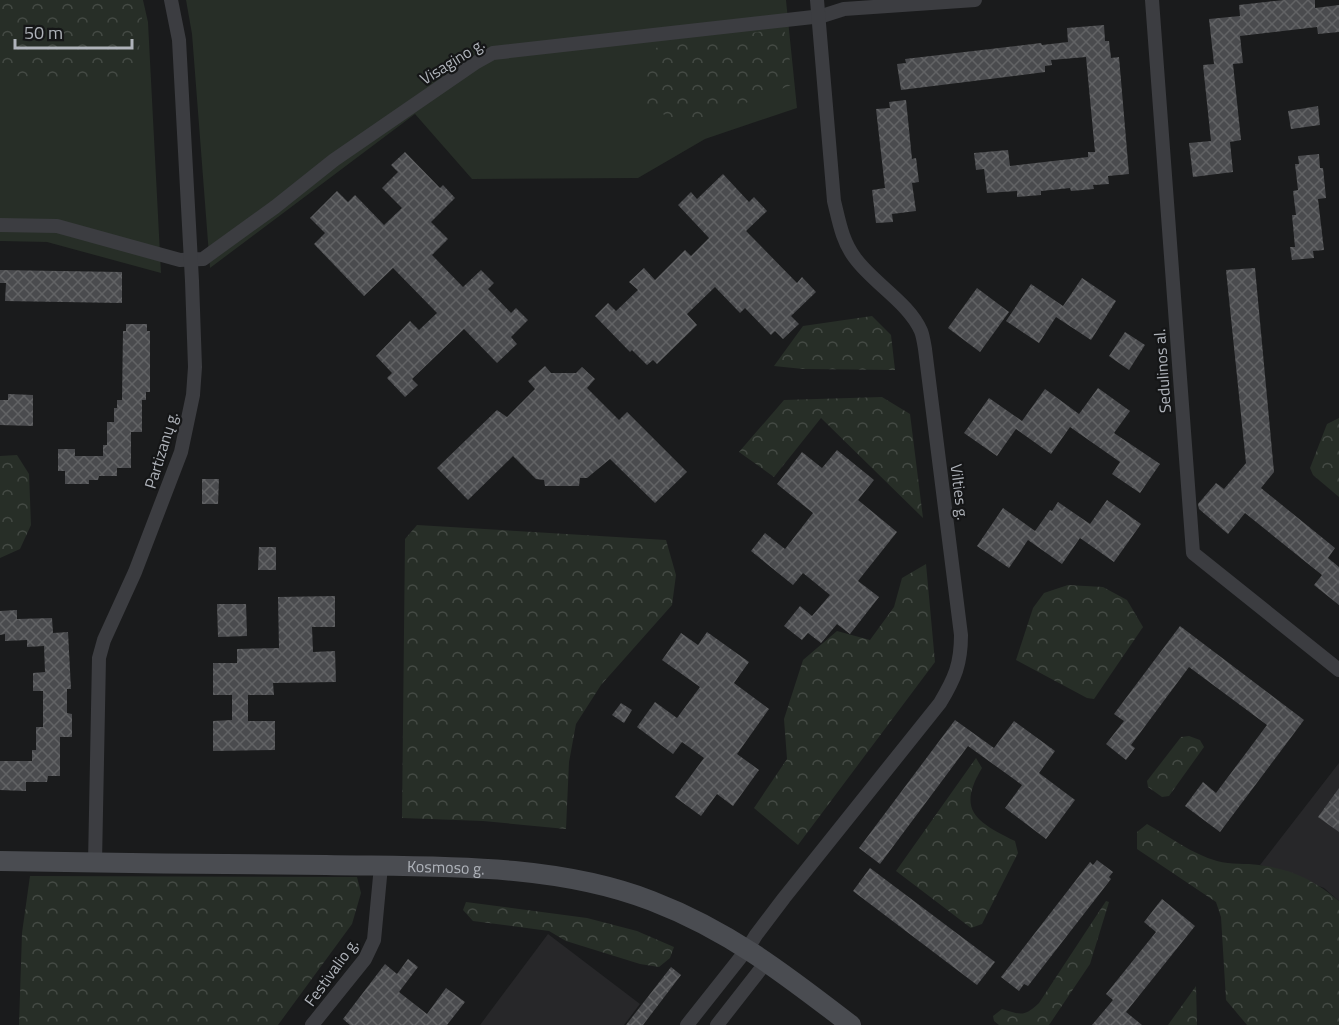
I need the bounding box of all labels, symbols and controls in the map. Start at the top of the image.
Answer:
scale bar [15,12,132,50]
text: 50 m [24,19,63,46]
street label: Visagino g. [415,32,489,90]
street label: Sedulinos al. [1147,328,1177,414]
street label: Partizanų g. [138,408,184,492]
street label: Vilties g. [945,463,975,521]
street label: Kosmoso g. [407,854,486,881]
street label: Festivalio g. [298,933,364,1011]

